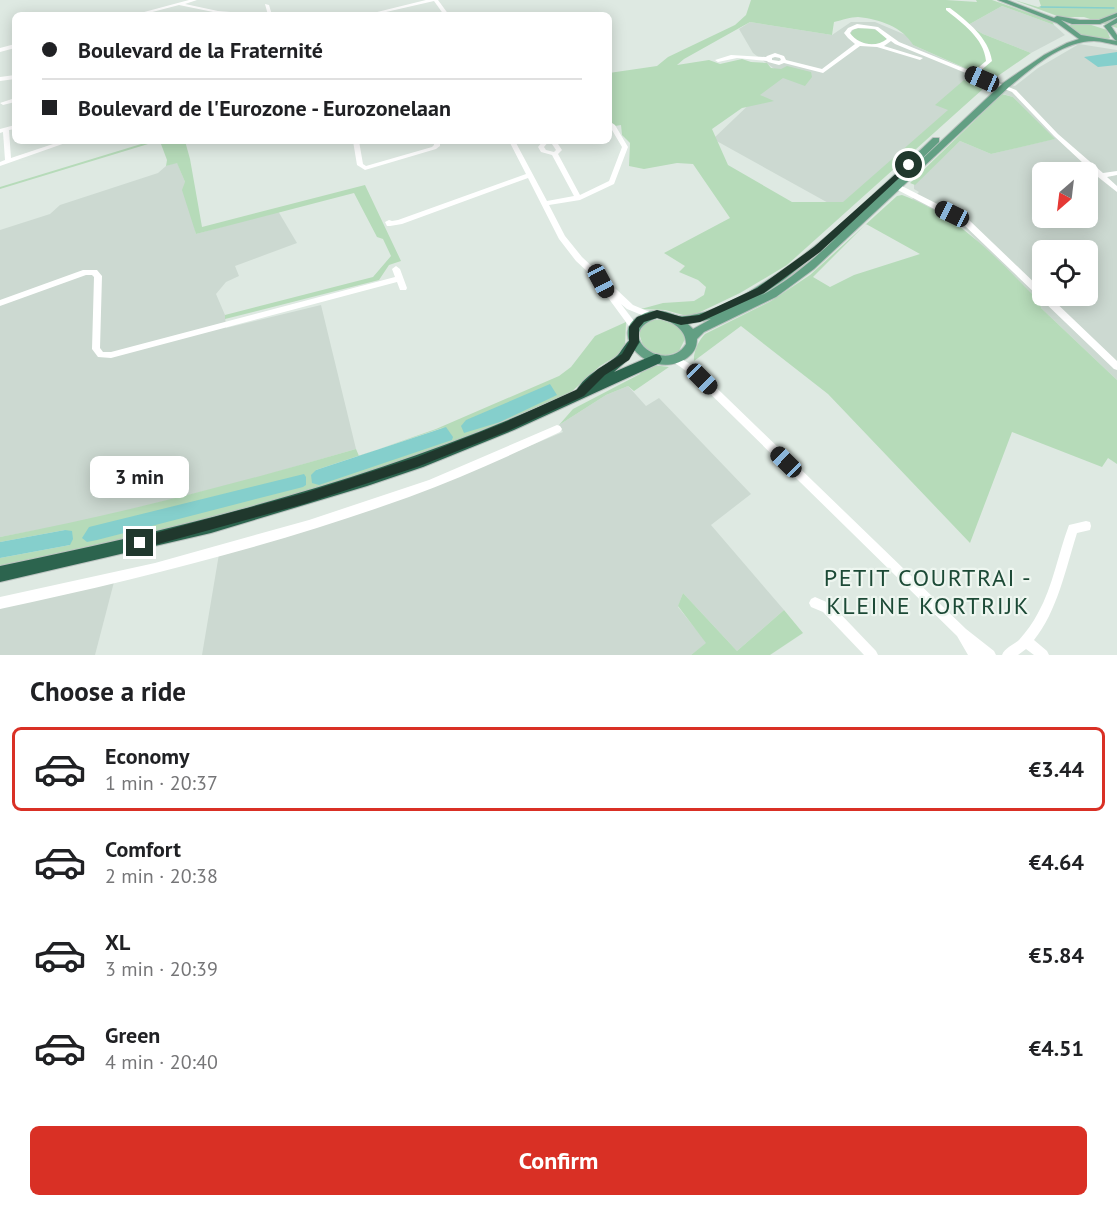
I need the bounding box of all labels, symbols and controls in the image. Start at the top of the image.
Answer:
text: Boulevard de la Fraternité [78,36,323,64]
car [962,63,1002,95]
text: Boulevard de l'Eurozone - Eurozonelaan [78,94,451,122]
route start [895,151,922,178]
north arrow [1032,162,1098,228]
map controls [1032,162,1098,306]
car [932,198,972,230]
button: locate [1032,240,1098,306]
car [585,261,617,301]
car [683,360,721,398]
car [767,443,805,481]
callout: 3 min [90,456,190,498]
text: 3 min [115,464,164,490]
route end [126,529,153,556]
district label: PETIT COURTRAI - KLEINE KORTRIJK [824,562,1032,621]
text: Choose a ride [30,674,186,708]
icon: car [33,742,87,796]
text: Economy [105,742,189,770]
text: €3.44 [1029,755,1084,783]
text: 1 min · 20:37 [105,770,218,796]
icon: car [33,835,87,889]
text: Comfort [105,835,181,863]
text: €4.64 [1029,848,1084,876]
text: 2 min · 20:38 [105,863,218,889]
icon: car [33,928,87,982]
text: XL [105,928,130,956]
text: €5.84 [1029,941,1084,969]
text: 3 min · 20:39 [105,956,218,982]
icon: car [33,1021,87,1075]
text: Green [105,1021,160,1049]
text: €4.51 [1029,1034,1084,1062]
text: 4 min · 20:40 [105,1049,218,1075]
button: Confirm [30,1126,1087,1195]

